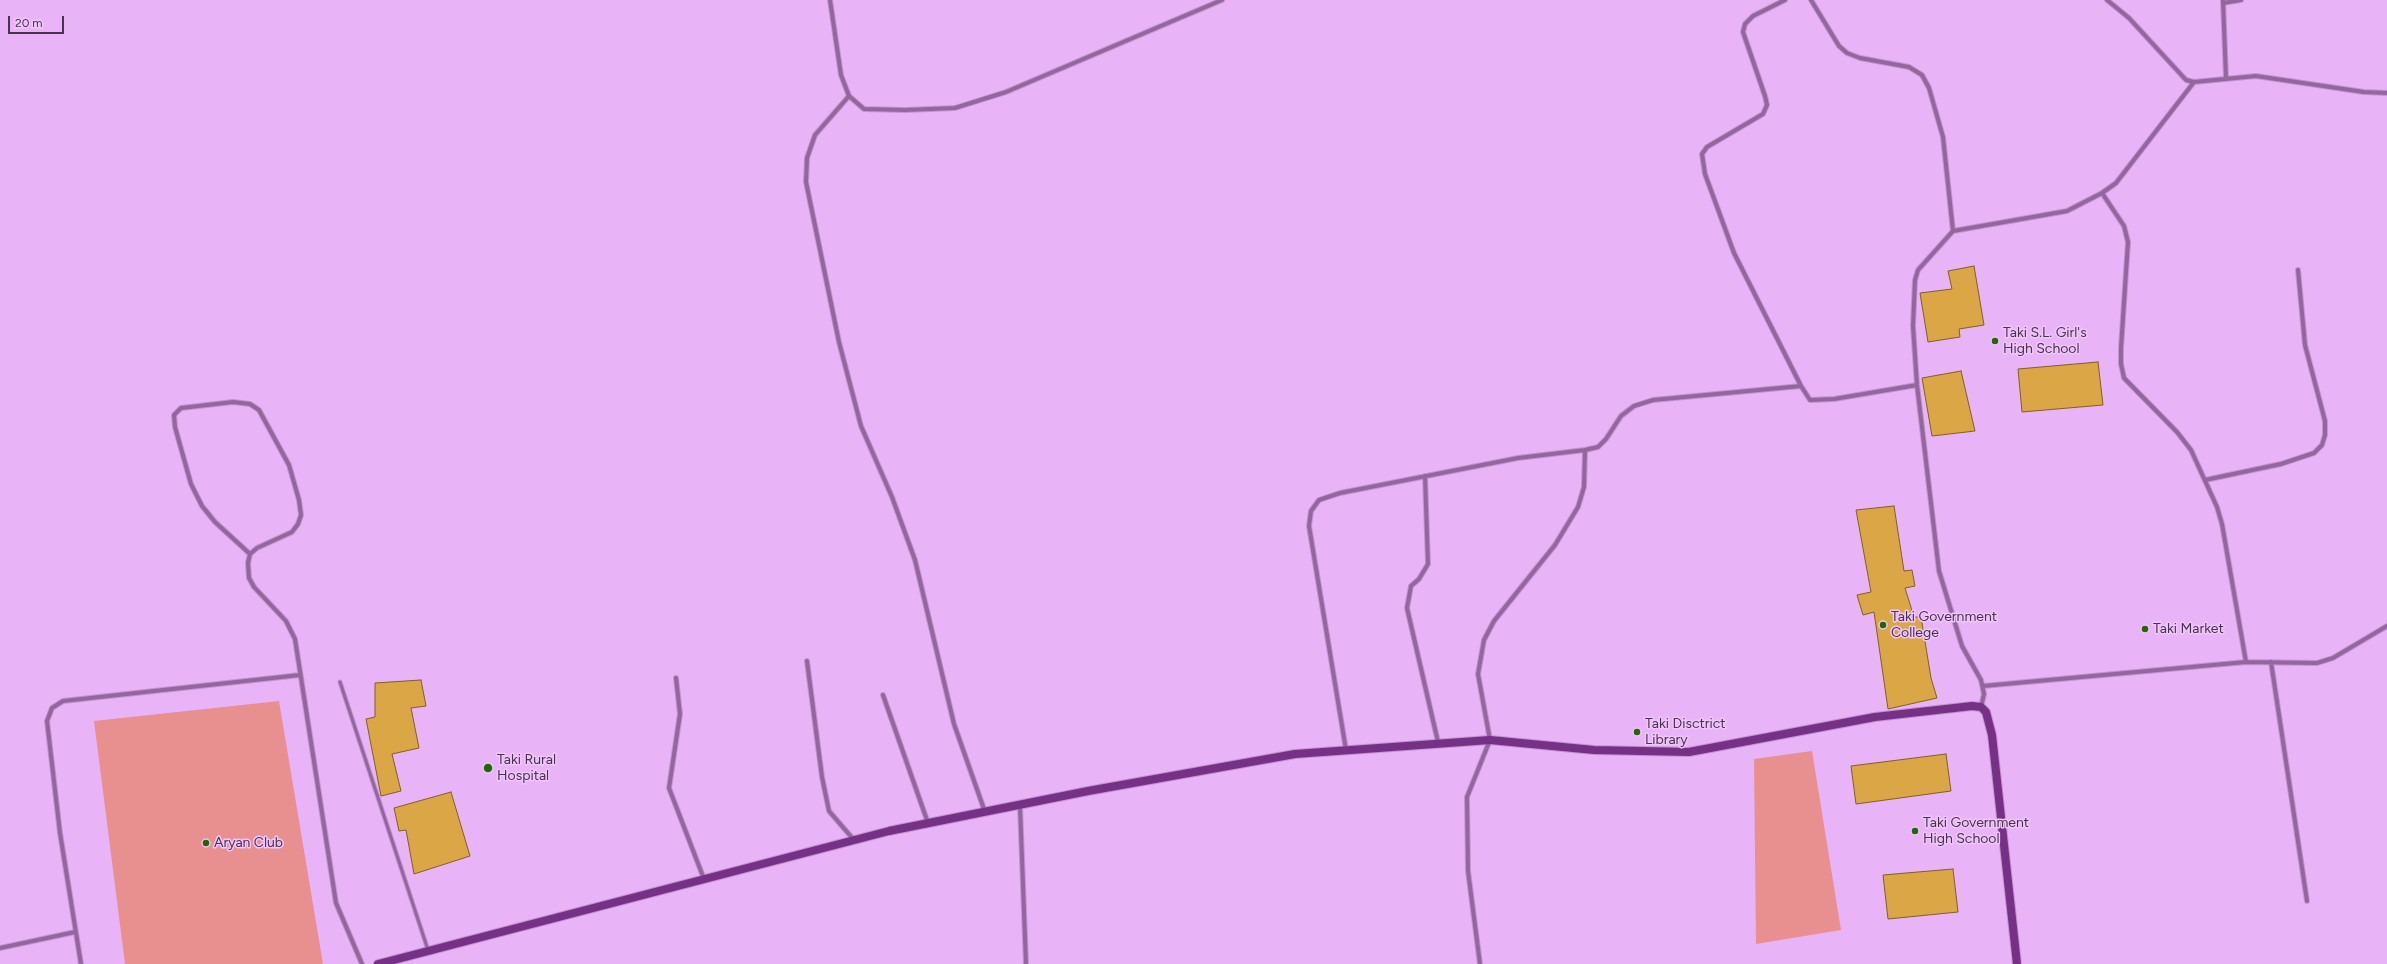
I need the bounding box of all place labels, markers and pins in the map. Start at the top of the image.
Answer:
place label: Taki S.L. Girl's High School [2003,325,2087,358]
marker: Taki S.L. Girl's High School [1990,336,2000,346]
place label: Taki Government College [1891,609,1997,642]
marker: Taki Government College [1878,620,1888,630]
place label: Taki Market [2153,621,2224,637]
marker: Taki Market [2140,624,2150,634]
place label: Taki Disctrict Library [1645,716,1726,748]
marker: Taki Disctrict Library [1632,727,1642,737]
place label: Taki Rural Hospital [497,752,556,784]
marker: Taki Rural Hospital [482,762,494,774]
place label: Taki Government High School [1923,815,2029,848]
marker: Taki Government High School [1910,826,1920,836]
place label: Aryan Club [214,835,283,851]
marker: Aryan Club [201,838,211,848]

